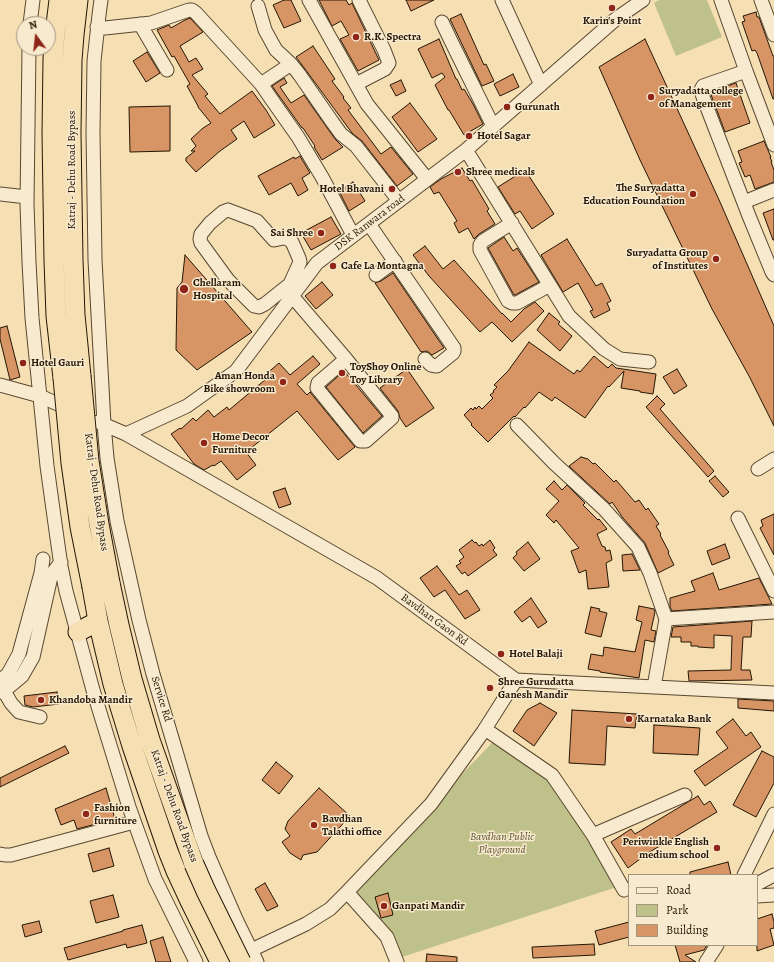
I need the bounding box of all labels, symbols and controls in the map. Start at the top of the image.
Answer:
marker: Karin's Point [607,3,617,13]
place label: Karin's Point [583,14,641,28]
north arrow [16,16,56,56]
text: N [27,17,39,33]
place label: R.K. Spectra [364,30,421,44]
marker: R.K. Spectra [351,32,361,42]
place label: Suryadatta college of Management [659,84,743,110]
marker: Suryadatta college of Management [646,92,656,102]
place label: Gurunath [515,100,560,114]
marker: Gurunath [502,102,512,112]
street label: Katraj - Dehu Road Bypass [65,111,79,229]
place label: Hotel Sagar [477,129,531,143]
marker: Hotel Sagar [464,131,474,141]
place label: Shree medicals [466,165,535,179]
marker: Shree medicals [453,167,463,177]
place label: The Suryadatta Education Foundation [583,181,685,207]
place label: Hotel Bhavani [319,182,384,196]
marker: Hotel Bhavani [387,184,397,194]
marker: The Suryadatta Education Foundation [688,189,698,199]
street label: DSK Ranwara road [332,192,408,254]
place label: Sai Shree [270,226,313,240]
marker: Sai Shree [316,228,326,238]
place label: Suryadatta Group of Institutes [626,246,708,272]
marker: Suryadatta Group of Institutes [711,254,721,264]
place label: Cafe La Montagna [341,259,424,273]
marker: Cafe La Montagna [328,261,338,271]
place label: Chellaram Hospital [193,276,241,302]
marker: Chellaram Hospital [178,283,190,295]
place label: Hotel Gauri [31,356,84,370]
marker: Hotel Gauri [18,358,28,368]
place label: ToyShoy Online Toy Library [350,360,422,386]
marker: ToyShoy Online Toy Library [337,368,347,378]
place label: Aman Honda Bike showroom [203,369,275,395]
marker: Aman Honda Bike showroom [278,377,288,387]
place label: Home Decor Furniture [212,430,269,456]
street label: Katraj - Dehu Road Bypass [81,432,111,552]
marker: Home Decor Furniture [199,438,209,448]
street label: Bavdhan Gaon Rd [398,591,470,649]
place label: Hotel Balaji [509,647,563,661]
marker: Hotel Balaji [496,649,506,659]
street label: Service Rd [148,675,174,723]
place label: Shree Gurudatta Ganesh Mandir [498,675,574,701]
marker: Shree Gurudatta Ganesh Mandir [485,683,495,693]
place label: Khandoba Mandir [49,693,132,707]
marker: Khandoba Mandir [36,695,46,705]
place label: Karnataka Bank [637,712,711,726]
marker: Karnataka Bank [624,714,634,724]
street label: Katraj - Dehu Road Bypass [147,748,201,864]
place label: Fashion furniture [94,801,137,827]
marker: Fashion furniture [81,809,91,819]
place label: Bavdhan Talathi office [322,812,382,838]
marker: Bavdhan Talathi office [309,820,319,830]
park label: Bavdhan Public Playground [470,830,534,856]
place label: Periwinkle English medium school [622,835,709,861]
marker: Periwinkle English medium school [712,843,722,853]
legend [628,874,758,946]
text: Road [666,882,691,898]
place label: Ganpati Mandir [392,899,465,913]
marker: Ganpati Mandir [379,901,389,911]
text: Park [666,902,689,918]
text: Building [666,922,708,938]

